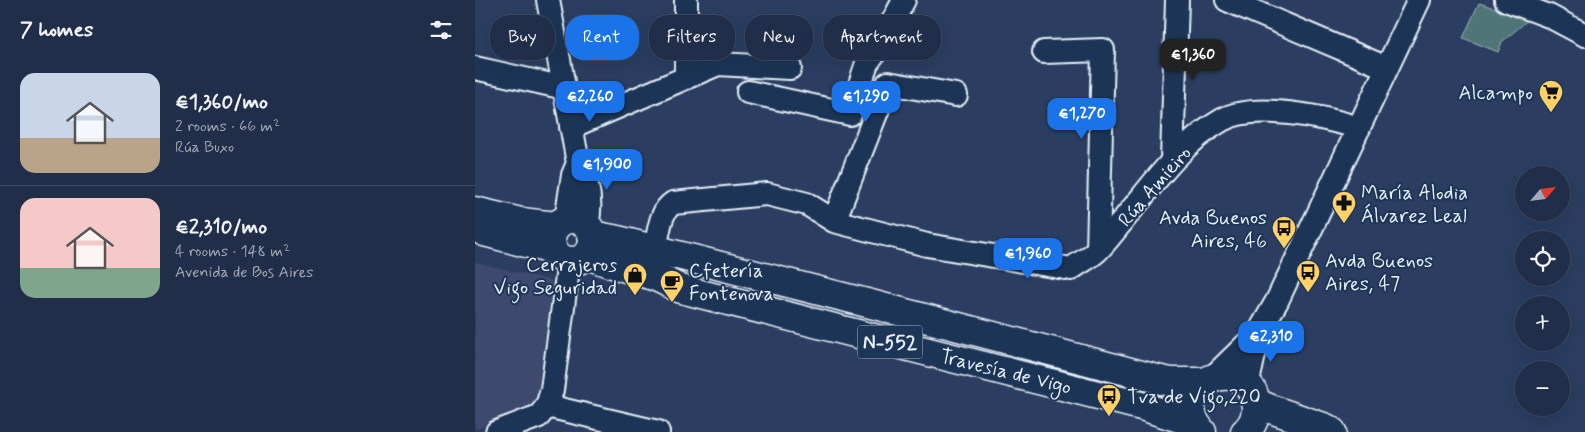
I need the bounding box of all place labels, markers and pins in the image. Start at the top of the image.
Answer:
pin: €1,360 [1152,38,1234,81]
supermarket icon: Alcampo [1538,79,1564,113]
pin: €2,260 [549,80,631,123]
pin: €1,290 [825,80,907,123]
place label: Alcampo [1459,80,1533,107]
pin: €1,270 [1041,98,1123,140]
pin: €1,900 [566,148,648,191]
place label: María Alodia Álvarez Leal [1361,180,1468,230]
pharmacy icon: María Alodia Álvarez Leal [1331,190,1357,224]
place label: Avda Buenos Aires, 46 [1159,205,1267,255]
bus stop icon: Avda Buenos Aires, 46 [1271,215,1297,249]
pin: €1,960 [987,238,1069,280]
place label: Avda Buenos Aires, 47 [1325,248,1433,298]
place label: Cerrajeros Vigo Seguridad [494,252,617,304]
place label: Cfetería Fontenova [689,258,774,308]
bus stop icon: Avda Buenos Aires, 47 [1295,259,1321,293]
shop icon: Cerrajeros Vigo Seguridad [622,262,648,296]
cafe icon: Cfetería Fontenova [659,269,685,303]
pin: €2,310 [1230,320,1312,363]
bus stop icon: Tva de Vigo,220 [1096,383,1122,417]
place label: Tva de Vigo,220 [1127,384,1261,413]

